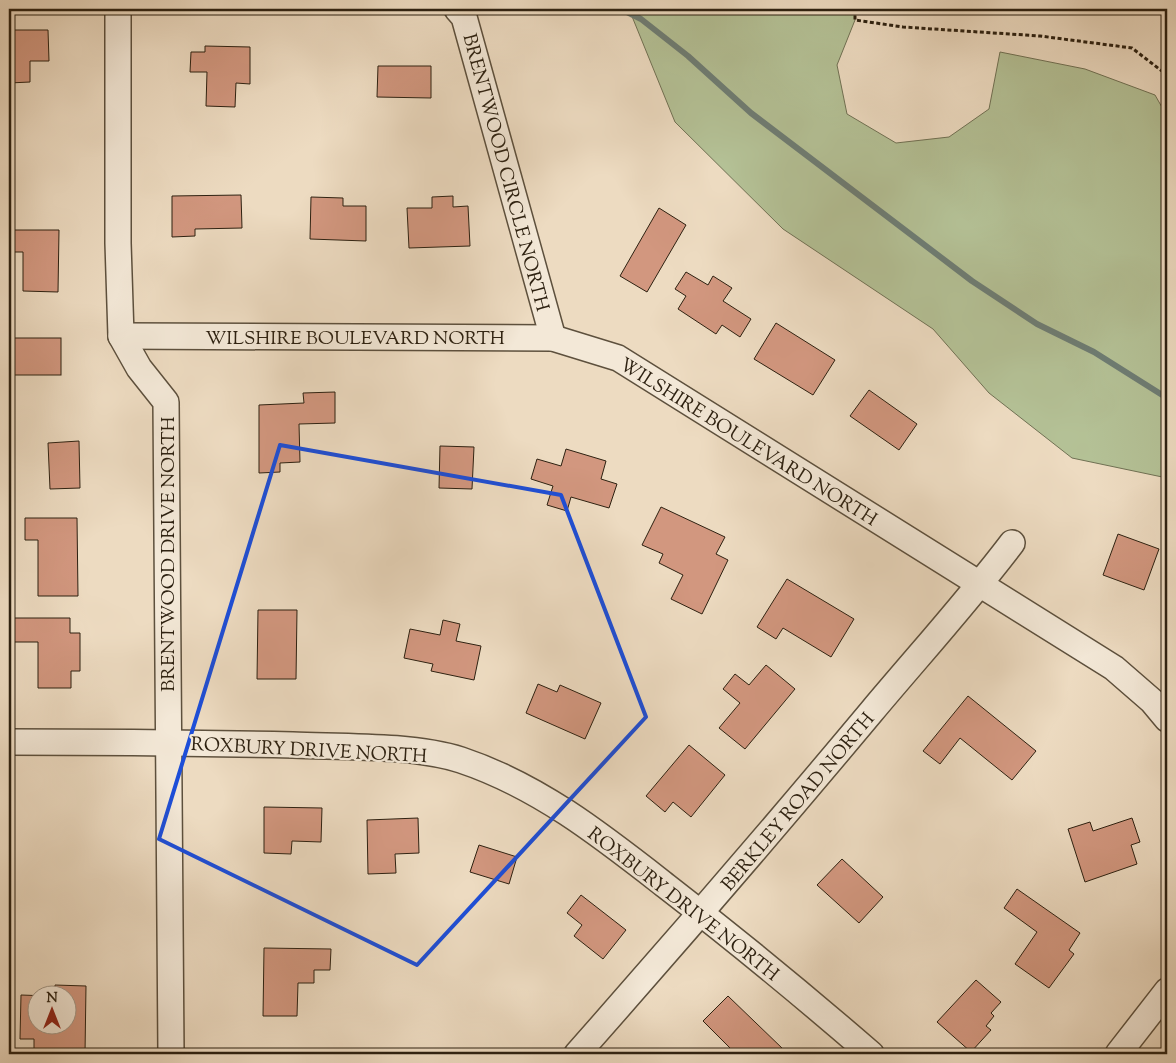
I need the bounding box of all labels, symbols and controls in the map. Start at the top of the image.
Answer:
street label: BRENTWOOD CIRCLE NORTH [454,31,555,314]
street label: WILSHIRE BOULEVARD NORTH [205,326,505,353]
street label: WILSHIRE BOULEVARD NORTH [613,352,882,534]
street label: BRENTWOOD DRIVE NORTH [156,416,183,692]
street label: BERKLEY ROAD NORTH [716,707,882,898]
street label: ROXBURY DRIVE NORTH [190,732,428,771]
street label: ROXBURY DRIVE NORTH [581,821,784,988]
north arrow [28,986,78,1036]
text: N [46,989,58,1009]

